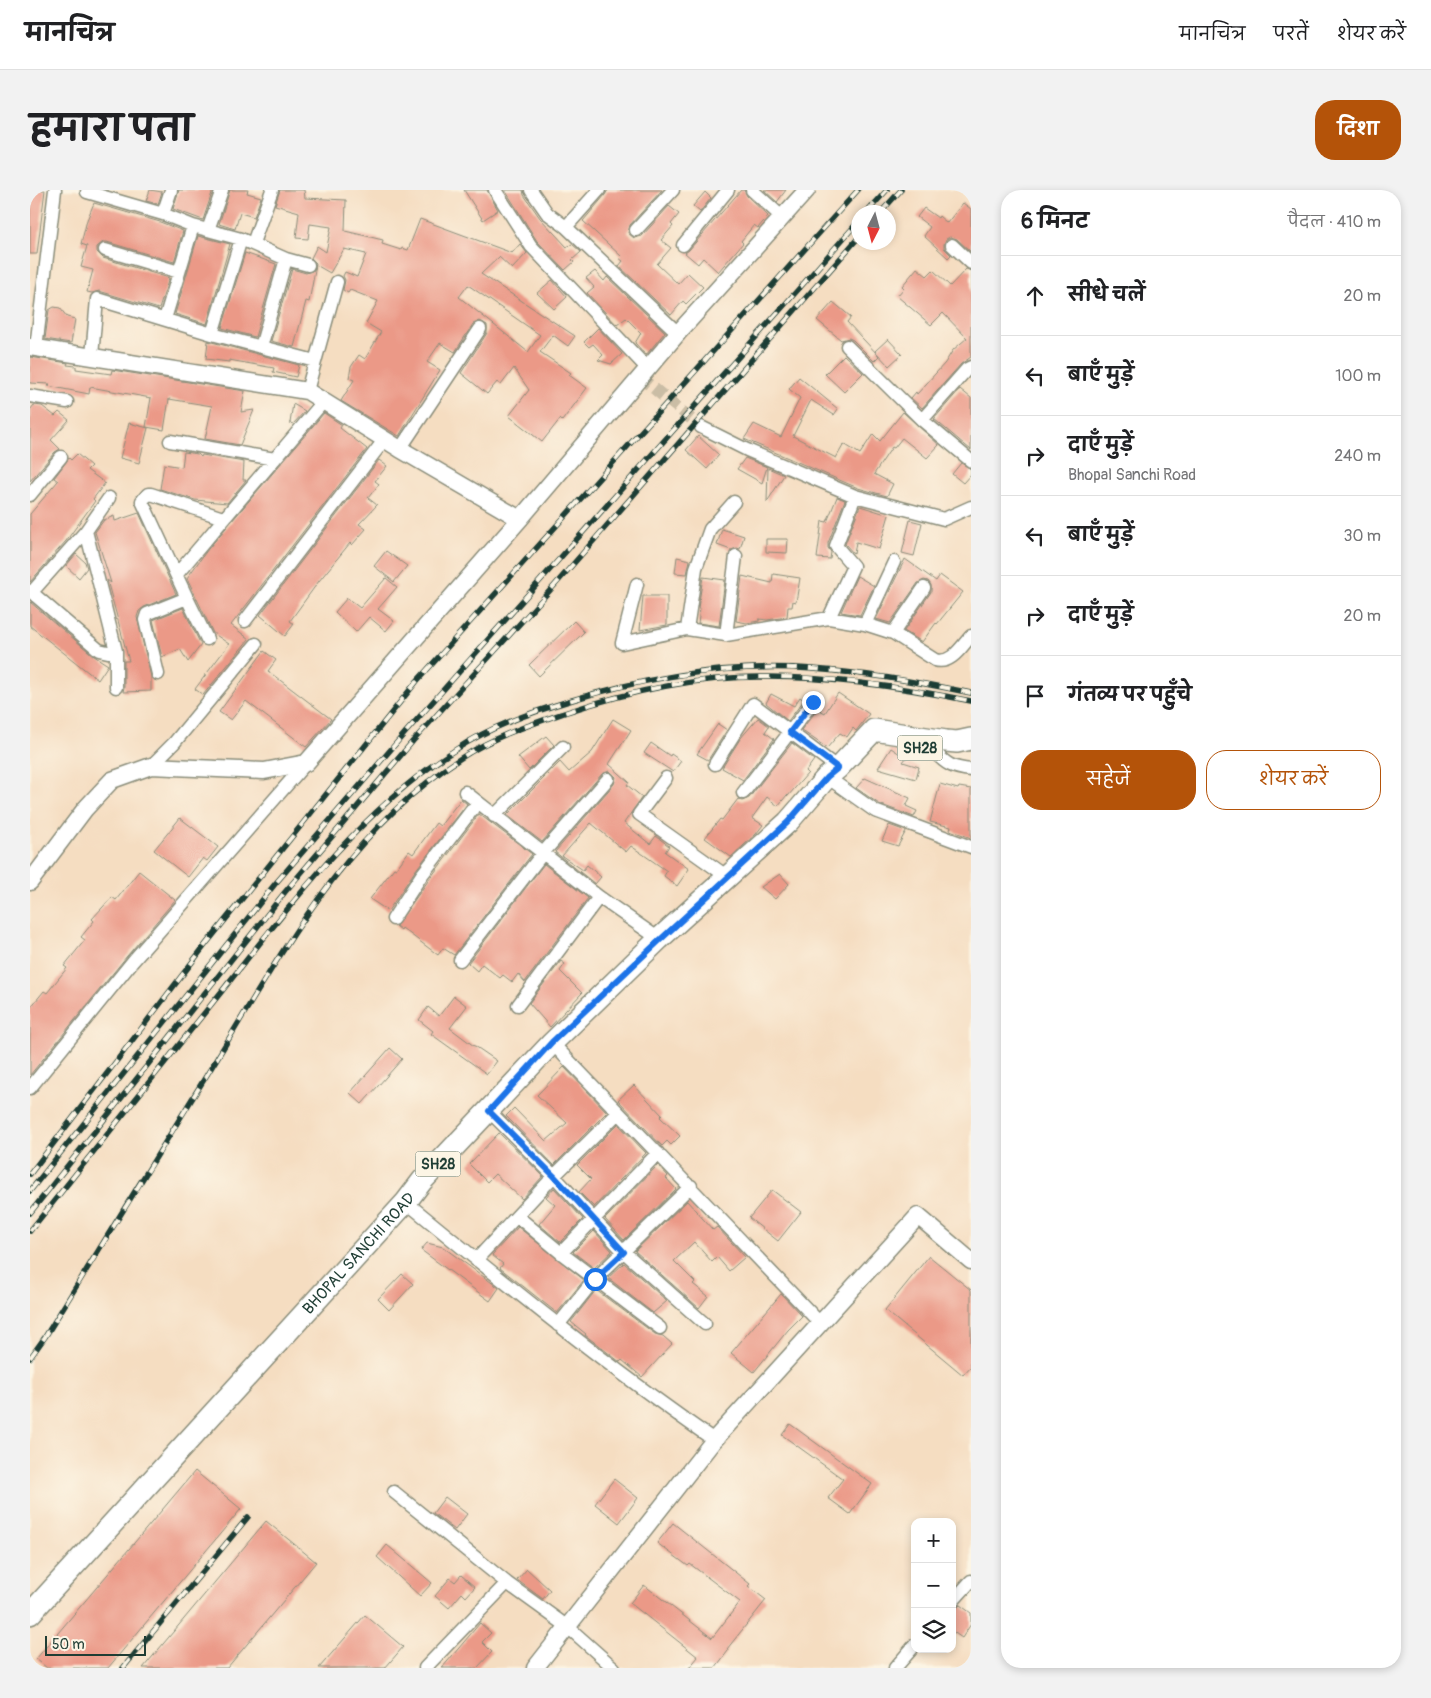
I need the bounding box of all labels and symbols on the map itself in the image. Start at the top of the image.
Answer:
north arrow [851,205,896,250]
route end [802,691,825,714]
road number: SH28 [898,736,942,760]
road number: SH28 [416,1152,460,1176]
street label: BHOPAL SANCHI ROAD [298,1189,419,1319]
route start [584,1268,607,1291]
scale bar [45,1633,146,1656]

